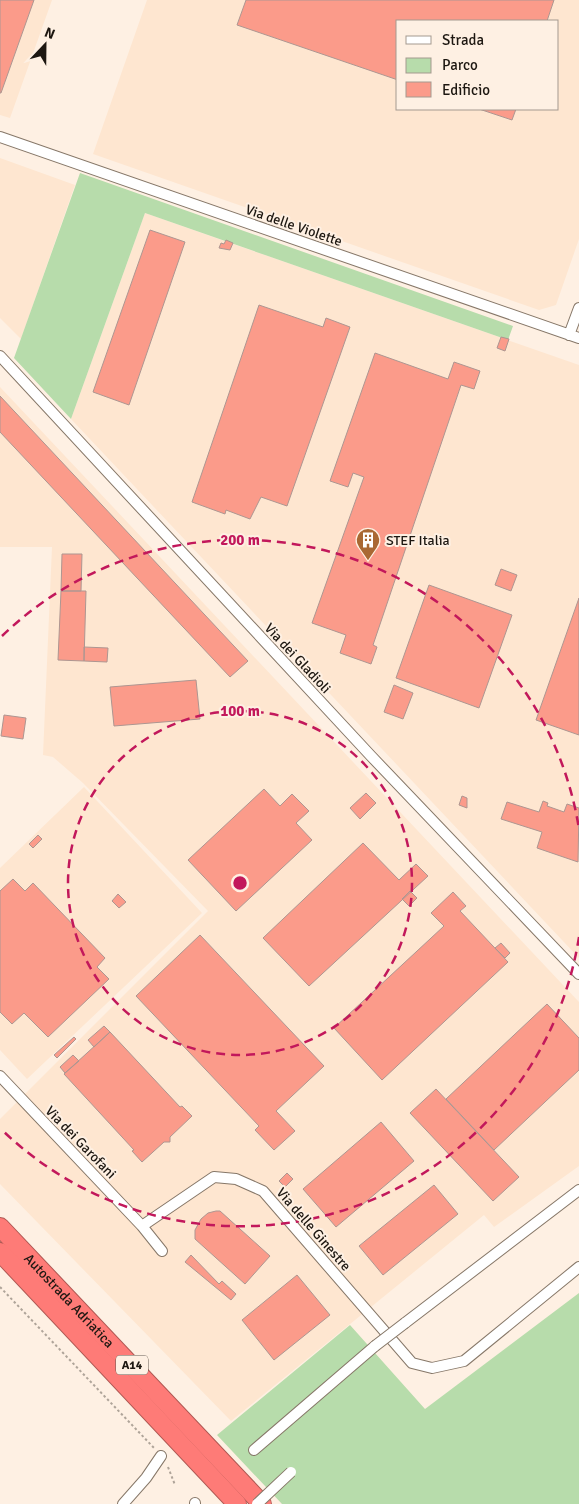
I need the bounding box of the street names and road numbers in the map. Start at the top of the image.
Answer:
street label: Via delle Violette [243,201,344,250]
street label: Via dei Gladioli [261,620,334,697]
street label: Via dei Garofani [42,1102,120,1182]
street label: Via delle Ginestre [273,1184,354,1274]
street label: Autostrada Adriatica [20,1250,118,1351]
road number: A14 [116,1356,148,1374]

